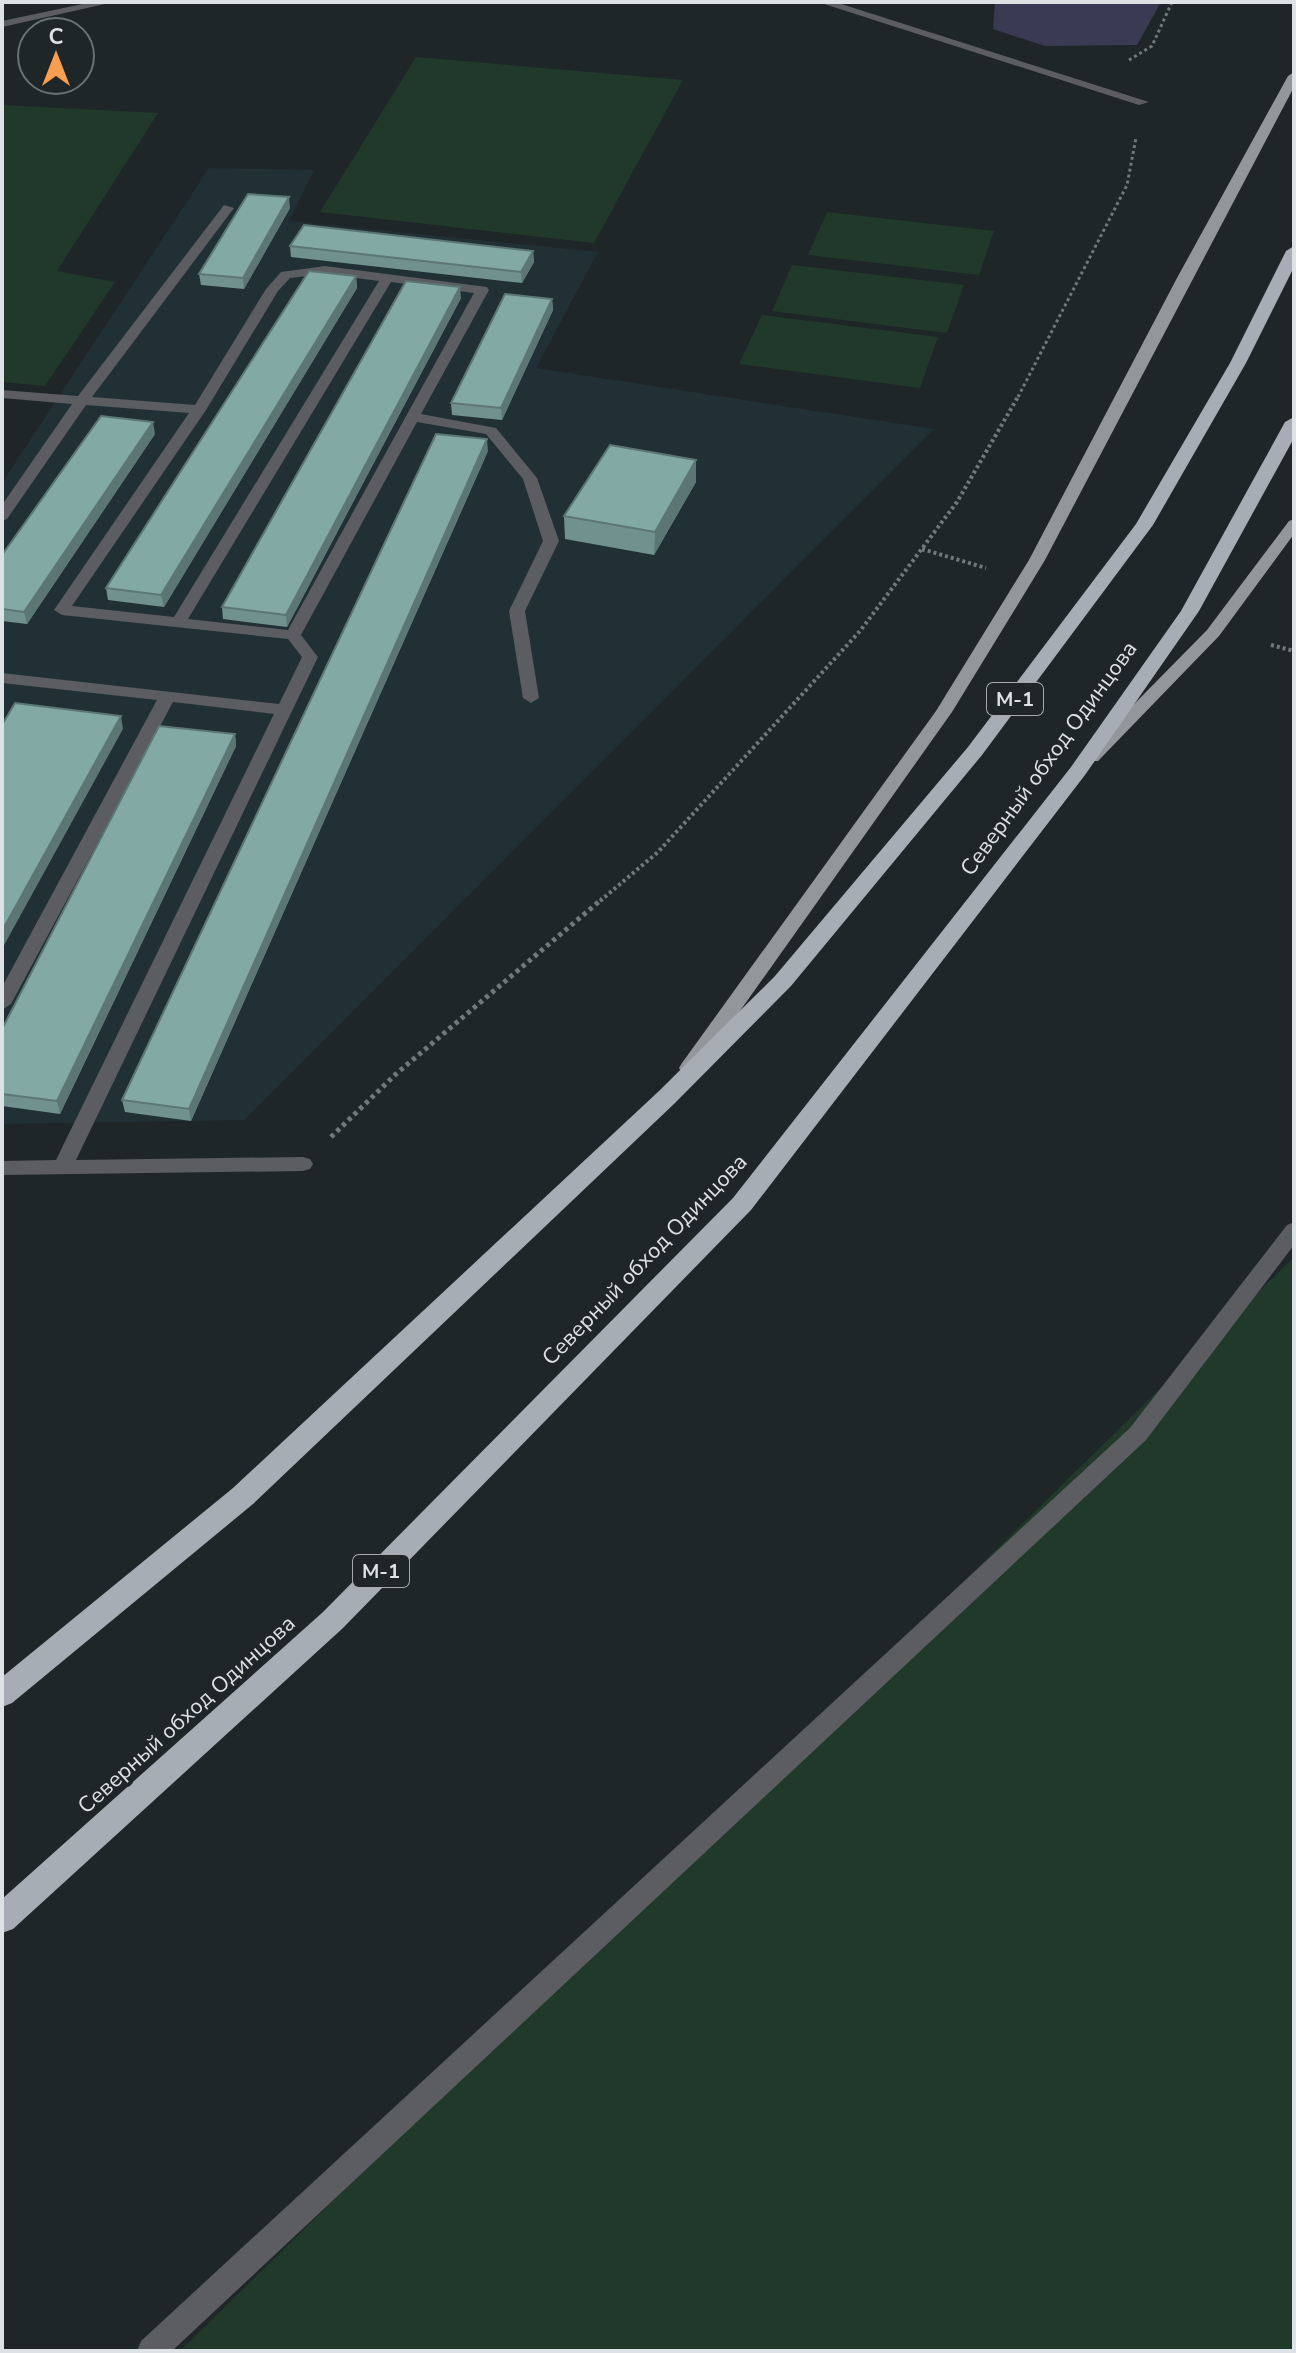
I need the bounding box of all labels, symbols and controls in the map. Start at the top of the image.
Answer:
north arrow [16,16,96,96]
text: С [49,22,64,52]
street label: Северный обход Одинцова [953,635,1144,882]
road number: М-1 [987,683,1043,715]
street label: Северный обход Одинцова [536,1147,754,1372]
road number: М-1 [353,1555,409,1587]
street label: Северный обход Одинцова [71,1609,302,1821]

